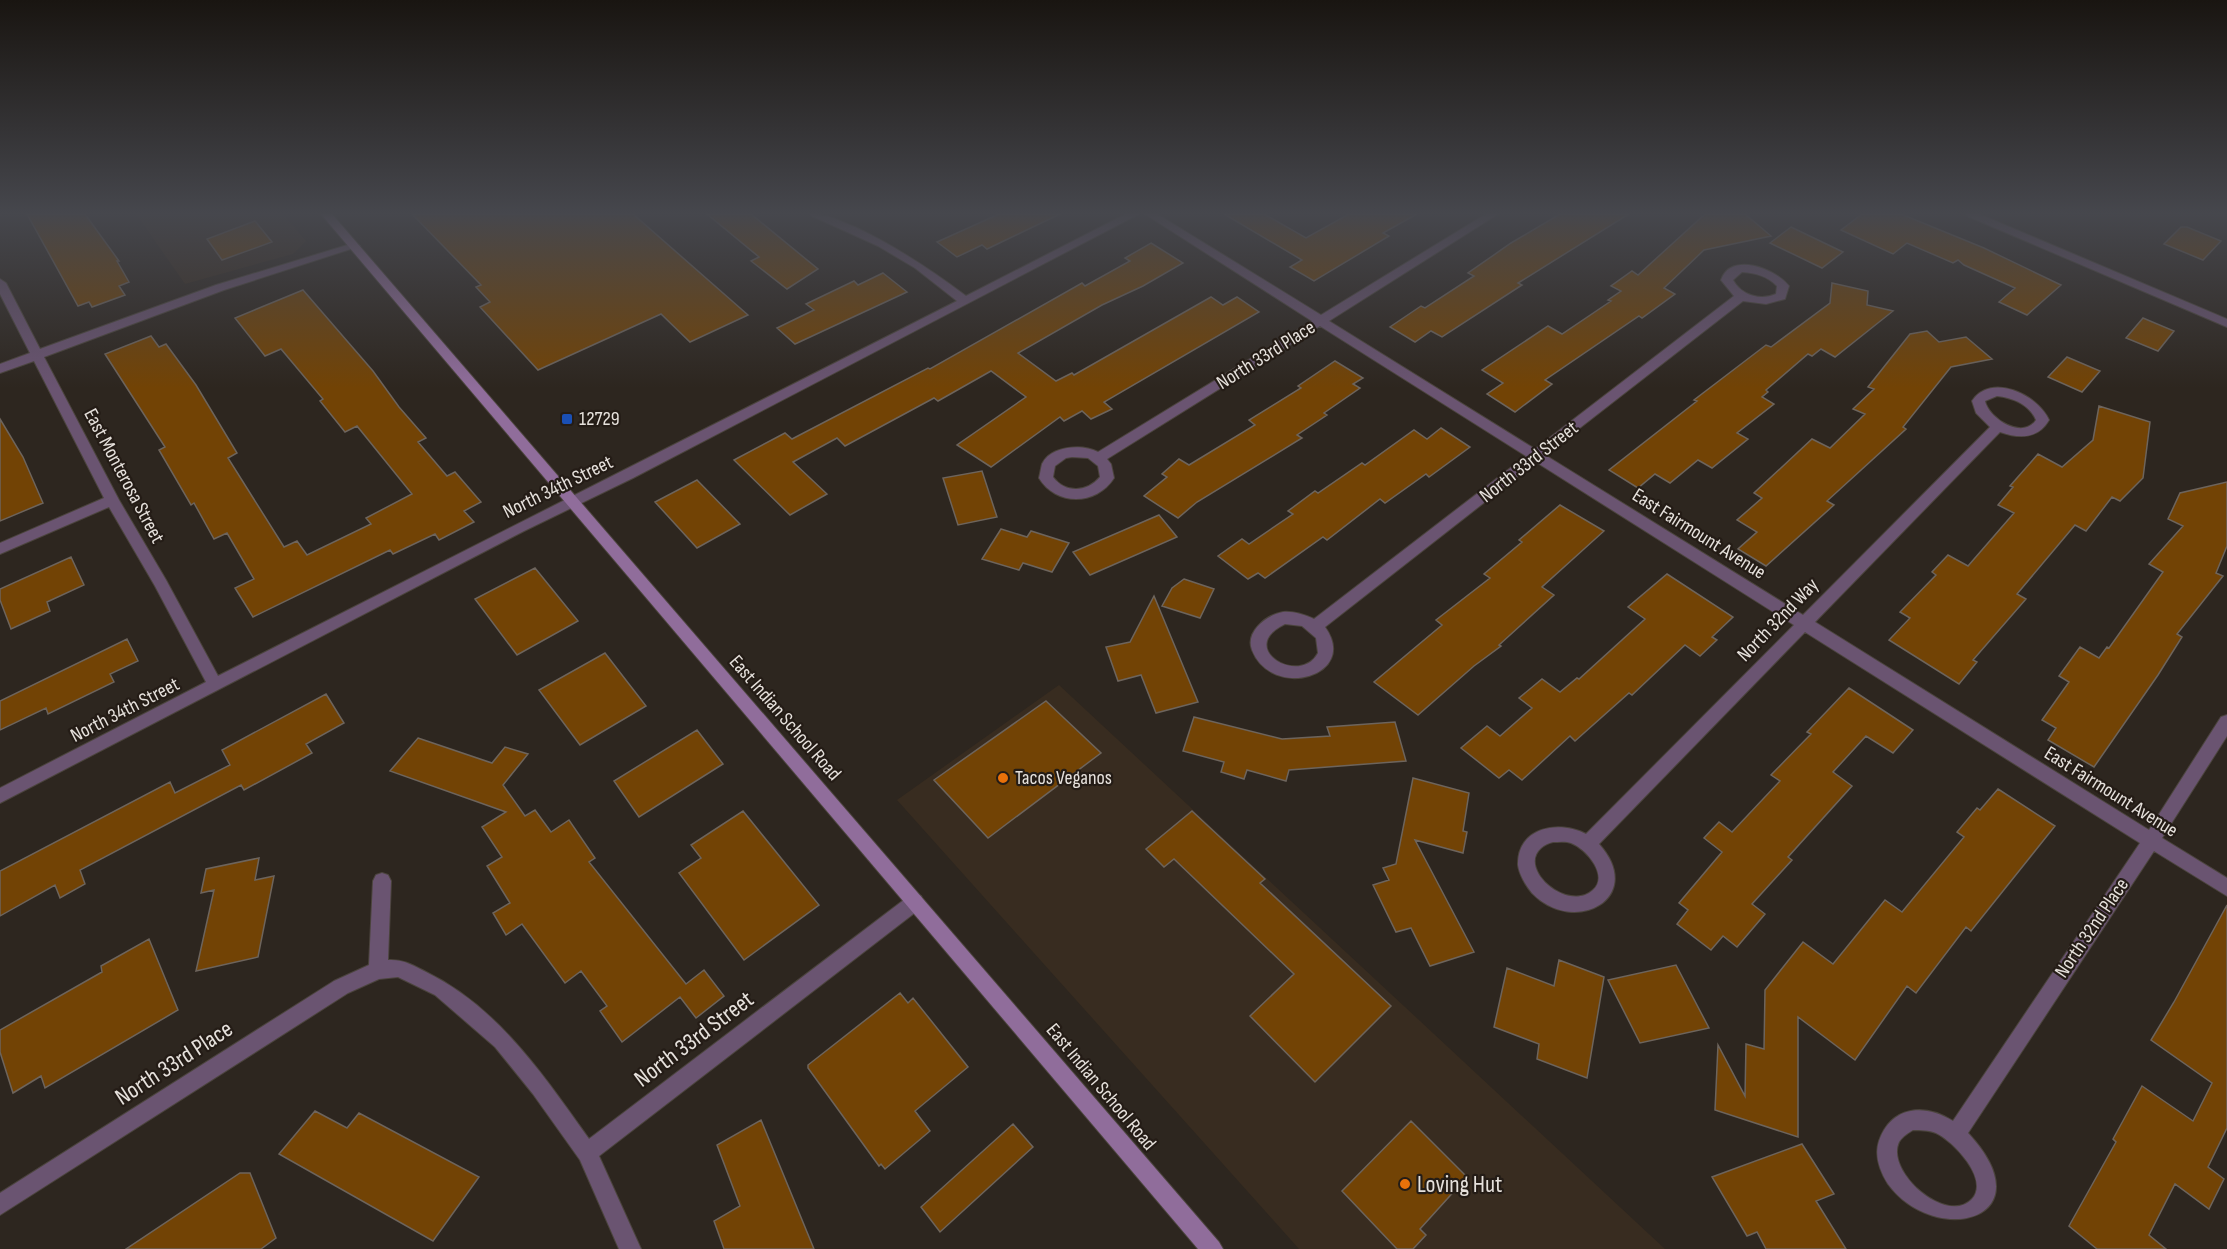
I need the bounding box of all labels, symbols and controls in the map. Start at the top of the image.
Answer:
street label: North 33rd Place [1212,315,1320,395]
street label: East Monterosa Street [78,405,170,547]
place label: 12729 [579,407,620,431]
marker: 12729 [560,412,574,426]
street label: North 33rd Street [1475,416,1583,508]
street label: North 34th Street [499,450,617,524]
street label: East Fairmount Avenue [1628,483,1770,585]
street label: North 32nd Way [1732,573,1824,667]
street label: East Indian School Road [724,650,846,786]
street label: North 34th Street [66,672,184,748]
street label: East Fairmount Avenue [2040,741,2182,843]
place label: Tacos Veganos [1015,766,1112,790]
marker: Tacos Veganos [996,771,1010,785]
street label: North 32nd Place [2050,874,2134,982]
street label: North 33rd Street [629,985,759,1093]
street label: North 33rd Place [110,1014,238,1112]
street label: East Indian School Road [1041,1019,1161,1155]
place label: Loving Hut [1417,1170,1502,1199]
marker: Loving Hut [1398,1177,1412,1191]

